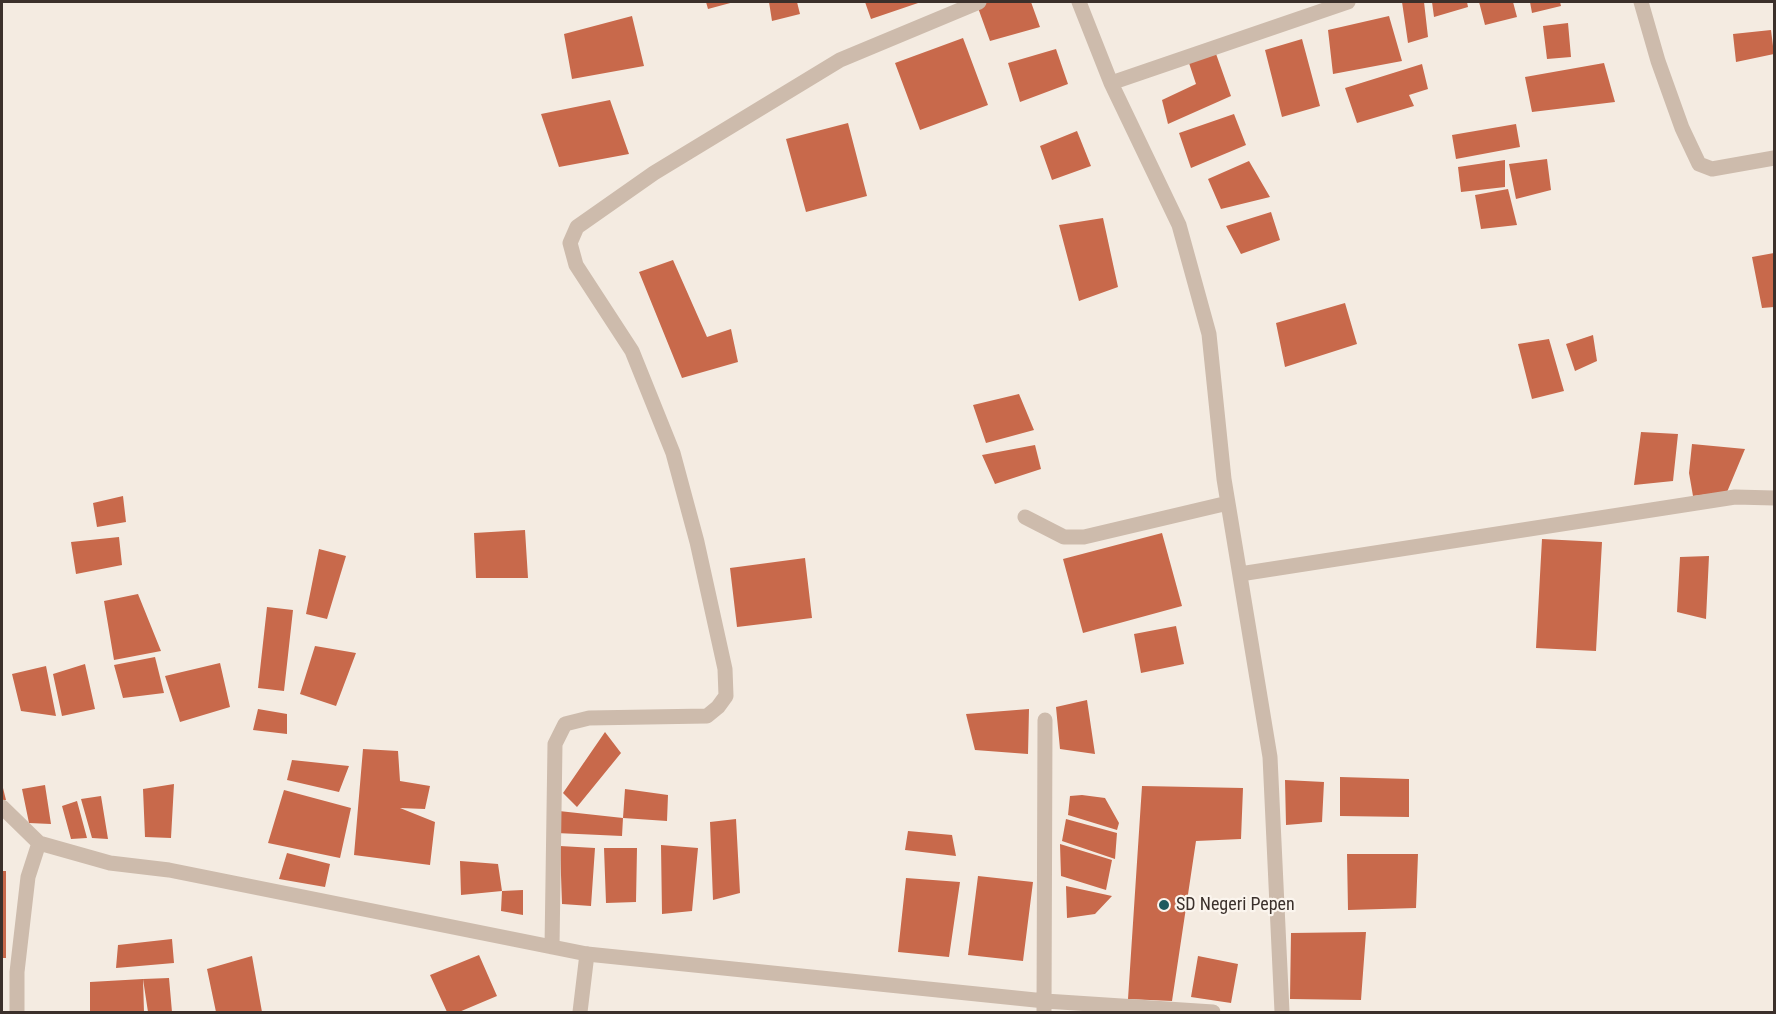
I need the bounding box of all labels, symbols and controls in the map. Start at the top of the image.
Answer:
place label: SD Negeri Pepen [1176,894,1295,916]
marker: SD Negeri Pepen [1157,898,1171,912]

